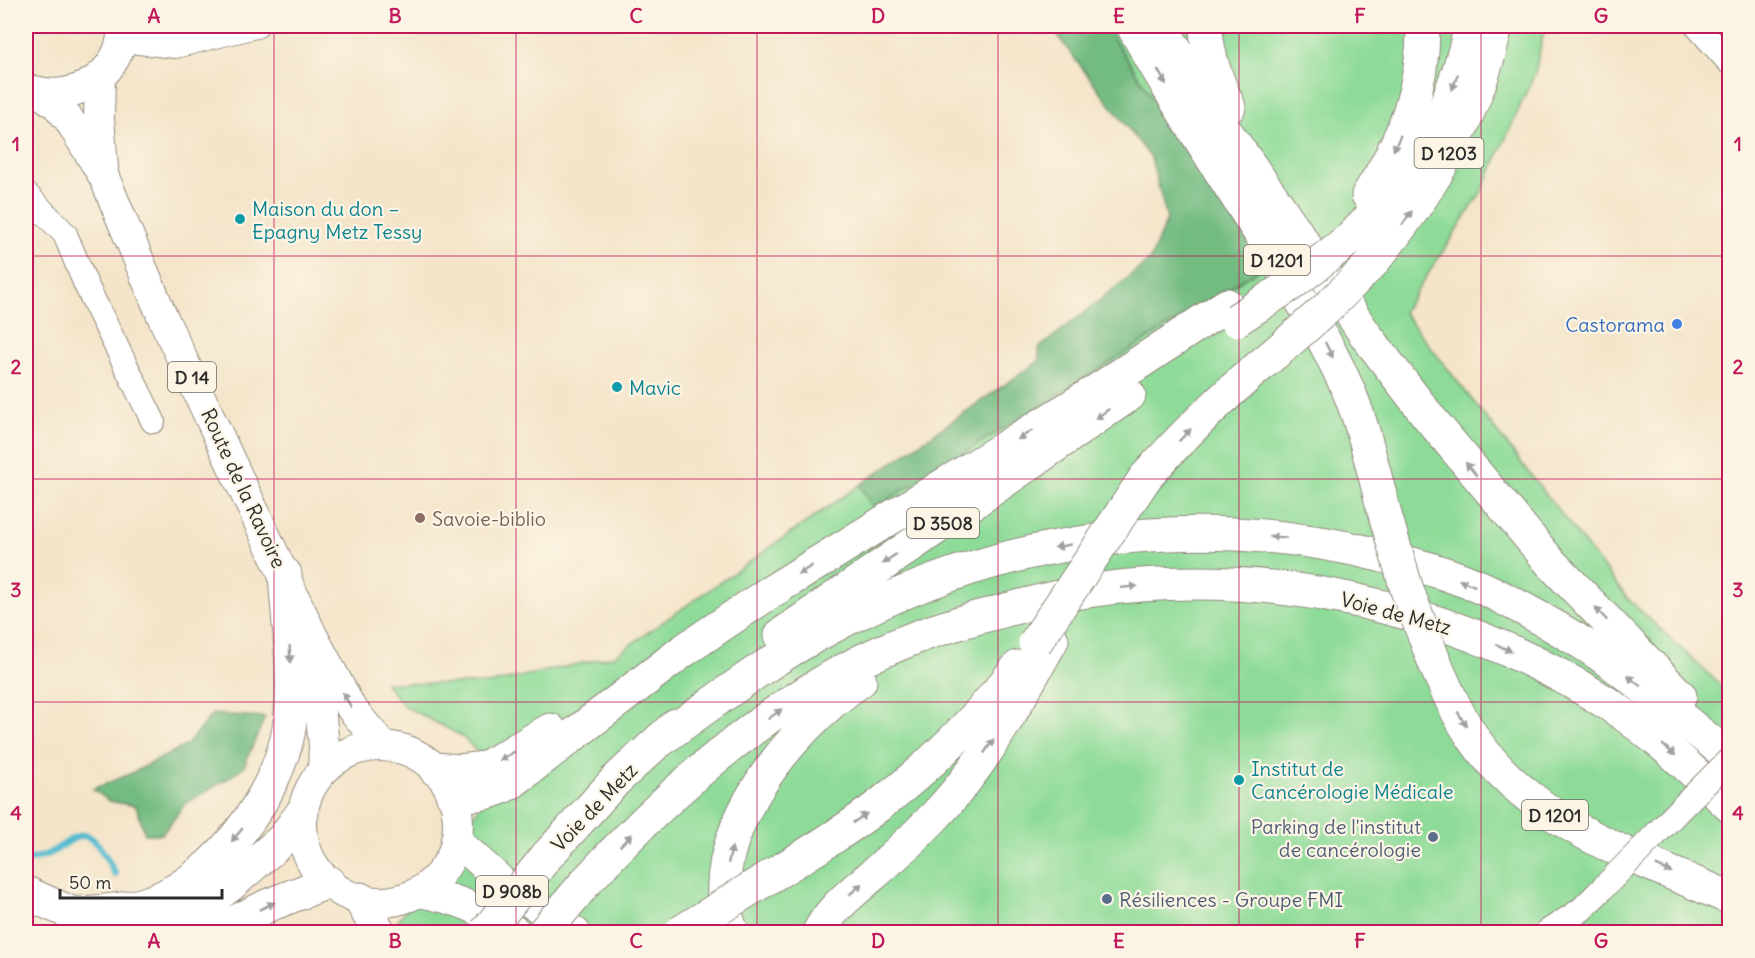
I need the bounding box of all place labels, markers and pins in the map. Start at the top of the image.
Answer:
place label: Maison du don – Epagny Metz Tessy [252,196,422,244]
marker: Maison du don – Epagny Metz Tessy [233,212,247,226]
place label: Castorama [1565,312,1665,337]
marker: Castorama [1670,317,1684,331]
place label: Mavic [629,375,681,400]
marker: Mavic [610,380,624,394]
place label: Savoie-biblio [432,506,546,531]
marker: Savoie-biblio [413,511,427,525]
place label: Institut de Cancérologie Médicale [1251,756,1454,804]
marker: Institut de Cancérologie Médicale [1232,773,1246,787]
place label: Parking de l'institut de cancérologie [1251,814,1421,862]
marker: Parking de l'institut de cancérologie [1426,830,1440,844]
place label: Résiliences - Groupe FMI [1119,887,1343,912]
marker: Résiliences - Groupe FMI [1100,892,1114,906]

